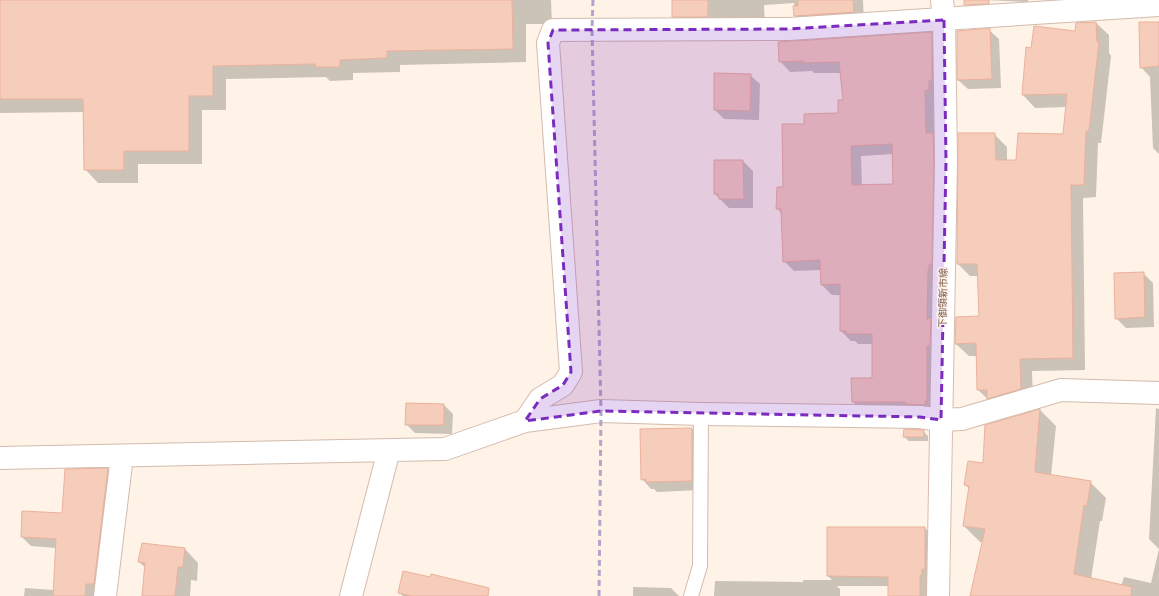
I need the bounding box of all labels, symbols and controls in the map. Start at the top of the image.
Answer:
street label: 下御領新市線 [937,268,949,328]

